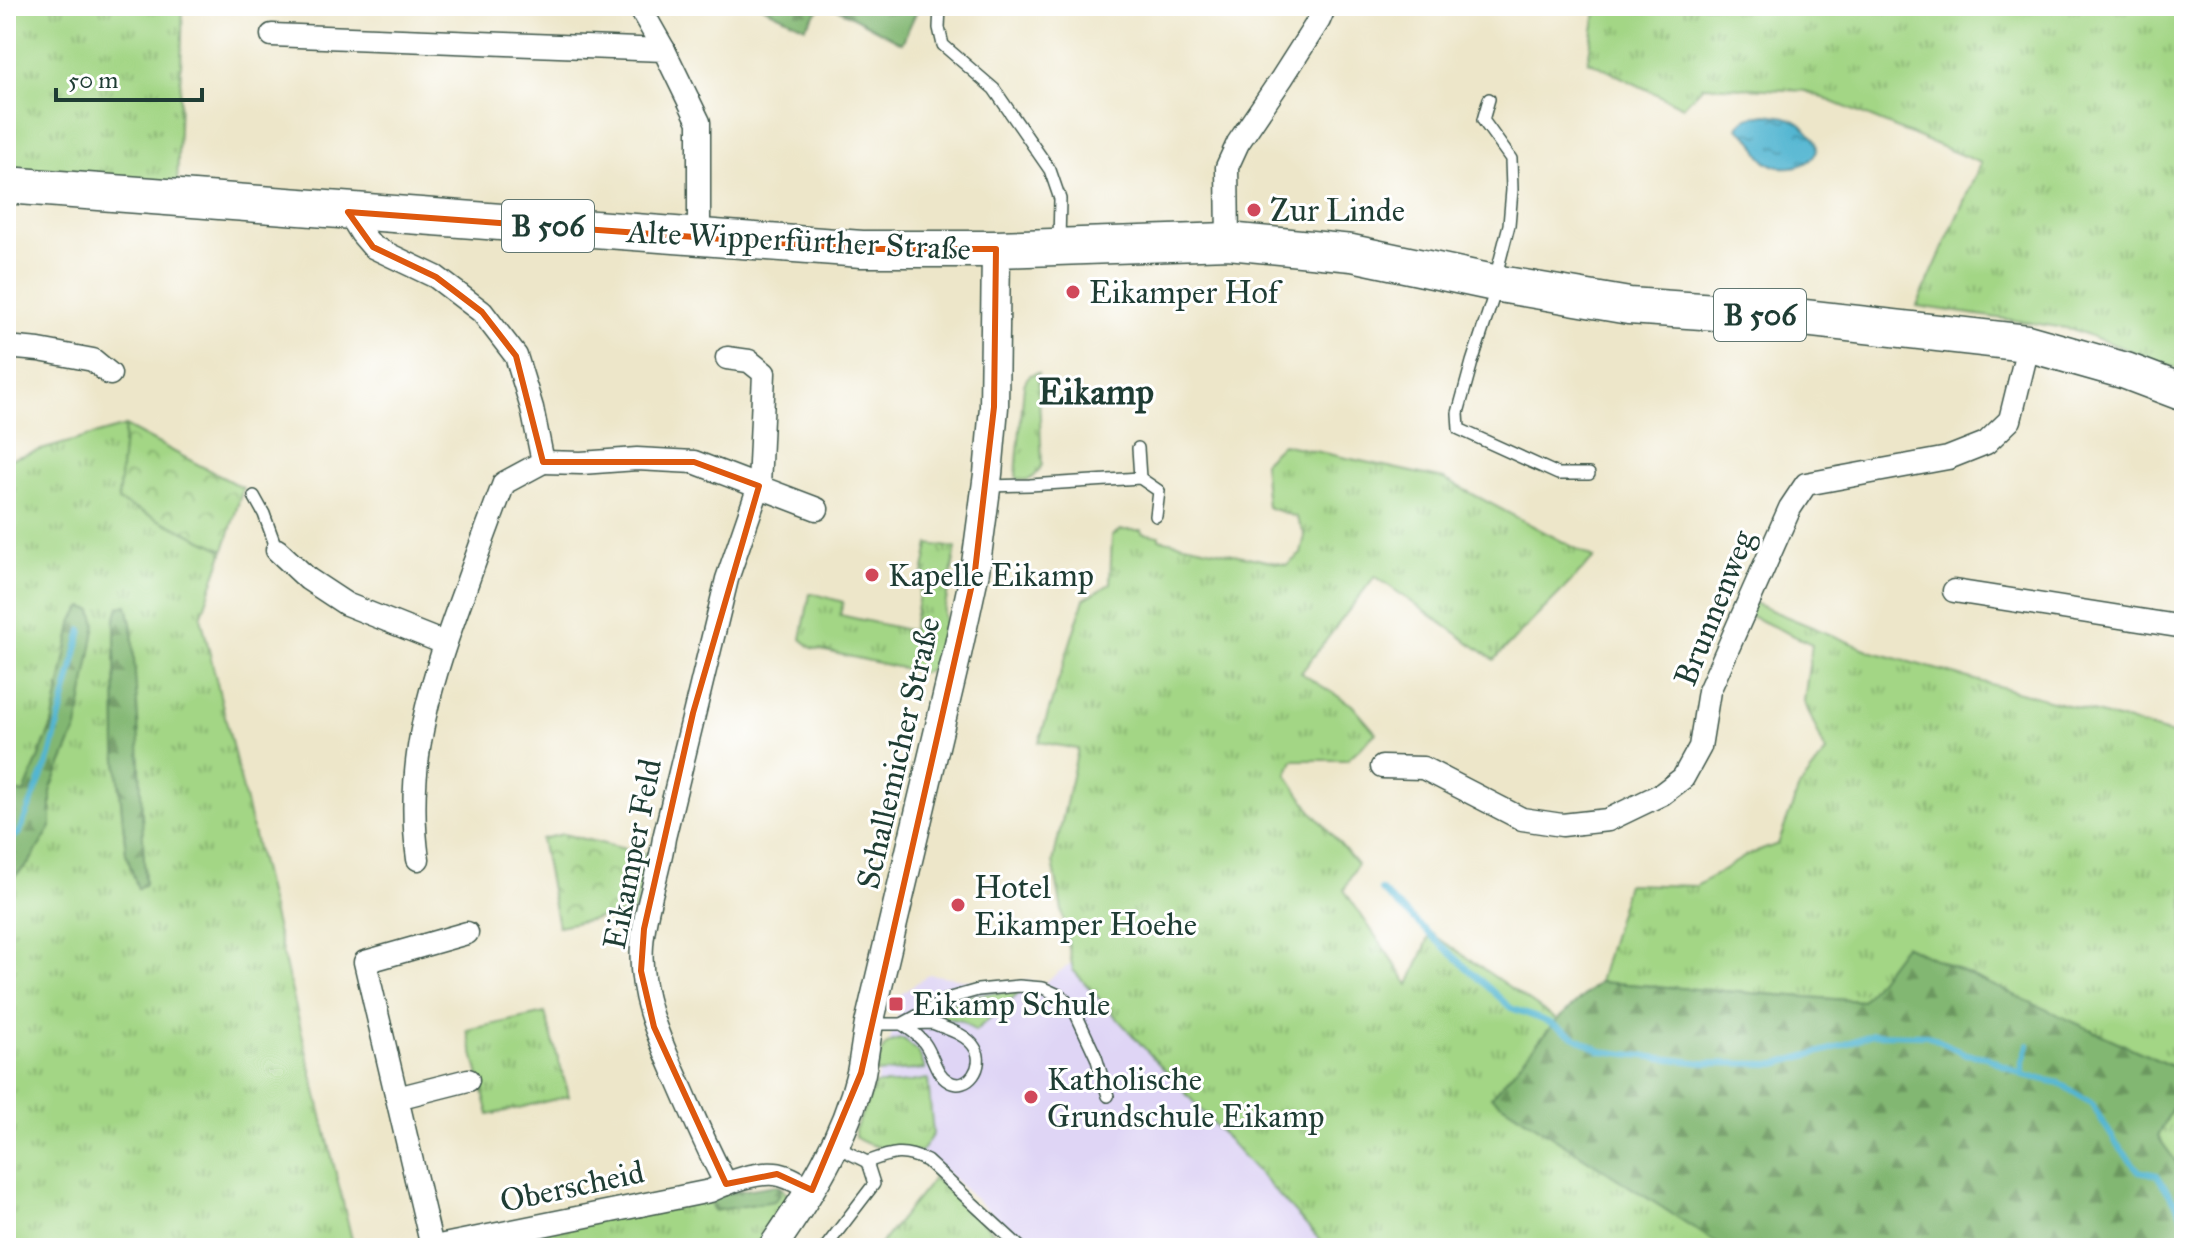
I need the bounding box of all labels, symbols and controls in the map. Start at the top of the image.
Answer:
scale bar [56,52,202,102]
text: 50 m [68,65,118,95]
place label: Zur Linde [1270,191,1405,230]
road number: B 506 [502,200,594,252]
marker: Zur Linde [1245,201,1263,219]
street label: Alte Wipperfürther Straße [624,212,972,269]
place label: Eikamper Hof [1089,273,1284,312]
marker: Eikamper Hof [1064,283,1082,301]
road number: B 506 [1714,289,1806,341]
district label: Eikamp [1038,370,1154,414]
street label: Brunnenweg [1666,524,1764,692]
place label: Kapelle Eikamp [888,556,1094,595]
marker: Kapelle Eikamp [863,566,881,584]
street label: Schallemicher Straße [848,613,949,893]
street label: Eikamper Feld [595,755,670,953]
place label: Hotel Eikamper Hoehe [974,868,1197,944]
marker: Hotel Eikamper Hoehe [949,896,967,914]
place label: Eikamp Schule [912,985,1110,1024]
marker: Eikamp Schule [887,995,905,1013]
place label: Katholische Grundschule Eikamp [1047,1060,1325,1136]
marker: Katholische Grundschule Eikamp [1022,1088,1040,1106]
street label: Oberscheid [497,1152,648,1221]

